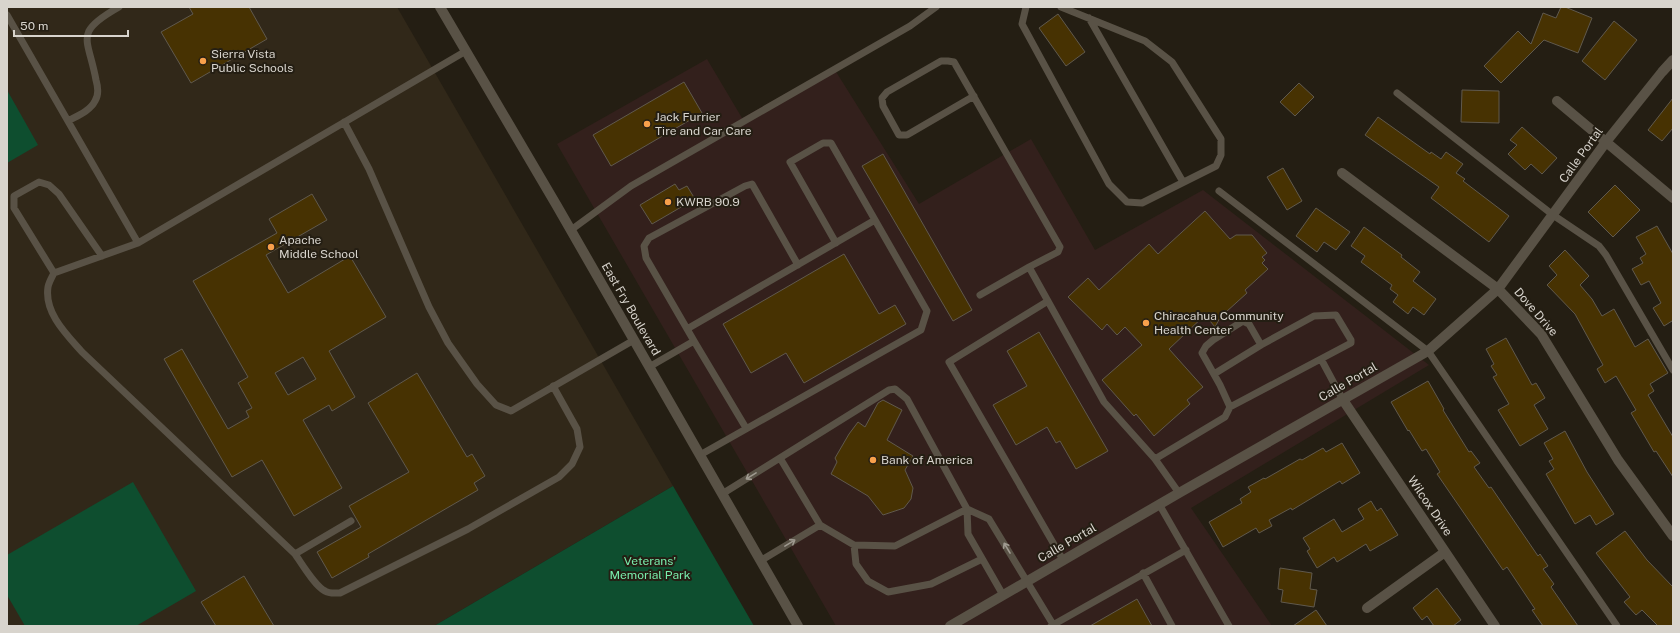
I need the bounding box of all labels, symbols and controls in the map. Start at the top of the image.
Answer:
scale bar [14,12,128,38]
text: 50 m [20,19,48,33]
place label: Sierra Vista Public Schools [211,47,293,75]
marker: Sierra Vista Public Schools [198,56,208,66]
place label: Jack Furrier Tire and Car Care [655,110,752,138]
marker: Jack Furrier Tire and Car Care [642,119,652,129]
street label: Calle Portal [1556,124,1606,185]
place label: KWRB 90.9 [676,195,740,209]
marker: KWRB 90.9 [663,197,673,207]
place label: Apache Middle School [279,233,359,261]
marker: Apache Middle School [266,242,276,252]
street label: East Fry Boulevard [599,260,663,358]
street label: Dove Drive [1511,285,1561,339]
place label: Chiracahua Community Health Center [1154,309,1284,337]
marker: Chiracahua Community Health Center [1141,318,1151,328]
street label: Calle Portal [1316,360,1380,404]
place label: Bank of America [881,453,973,467]
marker: Bank of America [868,455,878,465]
one-way arrow [745,473,757,481]
street label: Wilcox Drive [1405,473,1455,539]
street label: Calle Portal [1035,521,1099,565]
one-way arrow [784,538,796,546]
one-way arrow [1002,542,1010,554]
park label: Veterans' Memorial Park [610,554,691,582]

